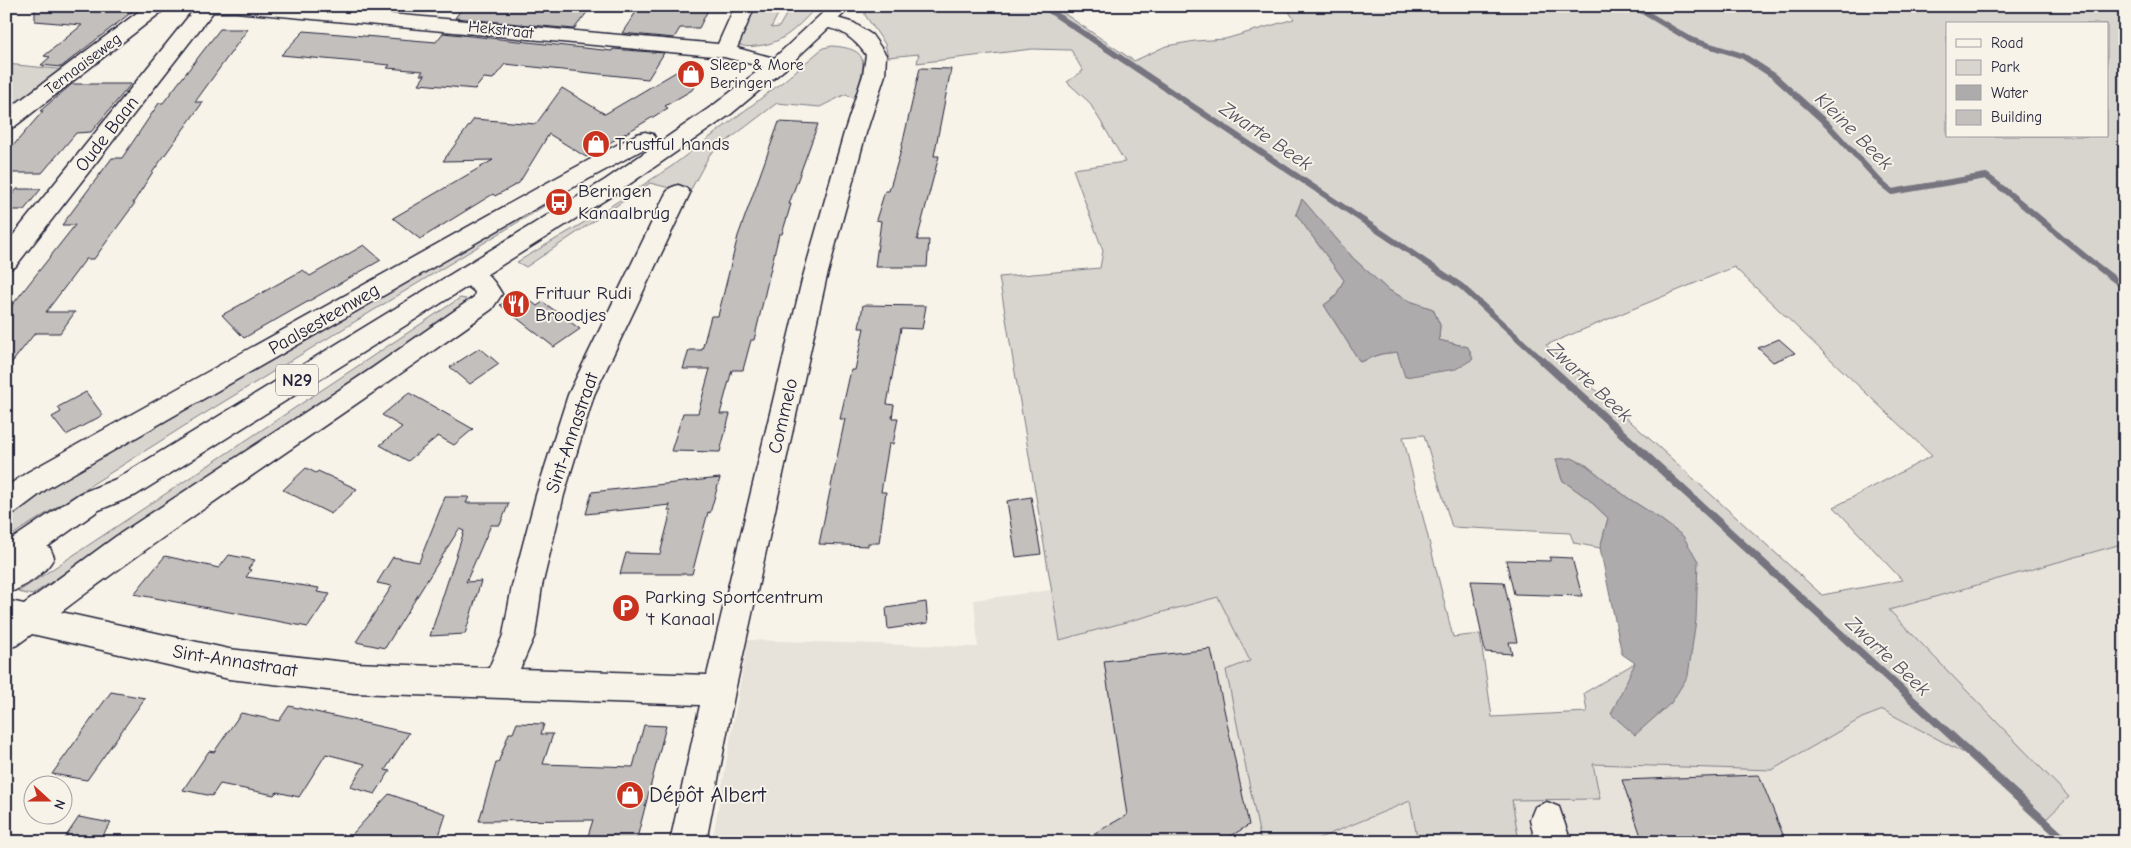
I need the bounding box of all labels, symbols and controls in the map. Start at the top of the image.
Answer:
street label: Hekstraat [467,18,535,42]
legend [1946,22,2108,138]
street label: Ternaaiseweg [41,29,125,99]
text: Road [1991,34,2023,52]
place label: Sleep & More Beringen [710,56,804,92]
text: Park [1991,58,2020,76]
shop icon: Sleep & More Beringen [676,59,706,89]
text: Water [1991,84,2028,102]
water label: Kleine Beek [1810,87,1898,175]
street label: Oude Baan [71,92,143,176]
water label: Zwarte Beek [1215,96,1317,175]
text: Building [1991,108,2042,126]
shop icon: Trustful hands [581,129,611,159]
place label: Trustful hands [615,133,730,155]
place label: Beringen Kanaalbrug [578,180,670,224]
bus stop icon: Beringen Kanaalbrug [544,187,574,217]
street label: Paalsesteenweg [265,278,383,360]
place label: Frituur Rudi Broodjes [535,282,632,326]
restaurant icon: Frituur Rudi Broodjes [501,289,531,319]
water label: Zwarte Beek [1542,337,1637,427]
road number: N29 [276,364,318,396]
street label: Sint-Annastraat [541,369,603,496]
street label: Commelo [764,376,802,456]
place label: Parking Sportcentrum 't Kanaal [645,586,823,630]
parking icon: Parking Sportcentrum 't Kanaal [611,593,641,623]
water label: Zwarte Beek [1840,611,1935,701]
street label: Sint-Annastraat [171,640,299,682]
north arrow [22,776,72,826]
shop icon: Dépôt Albert [615,780,645,810]
place label: Dépôt Albert [649,782,767,808]
text: N [50,797,69,812]

